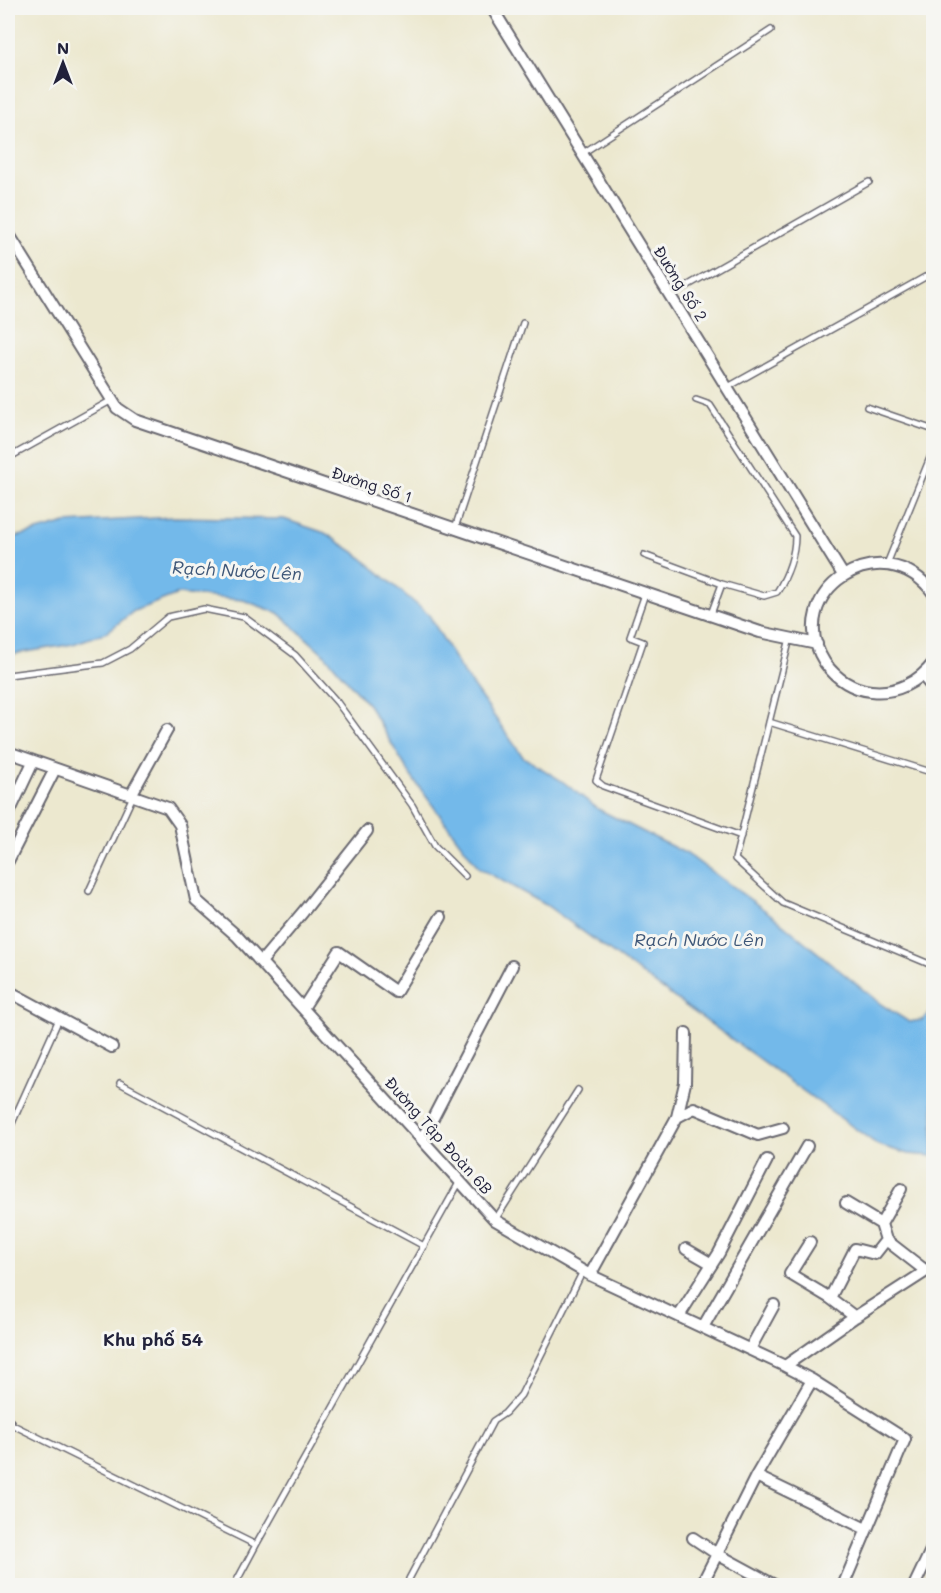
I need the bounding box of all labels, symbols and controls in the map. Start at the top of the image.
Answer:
north arrow [33,33,93,93]
text: N [57,37,69,58]
street label: Đường Số 2 [649,241,713,325]
street label: Đường Số 1 [329,461,415,507]
water label: Rạch Nước Lên [171,555,303,585]
water label: Rạch Nước Lên [634,927,764,951]
street label: Đường Tập Đoàn 6B [381,1072,498,1198]
district label: Khu phố 54 [103,1327,203,1351]

